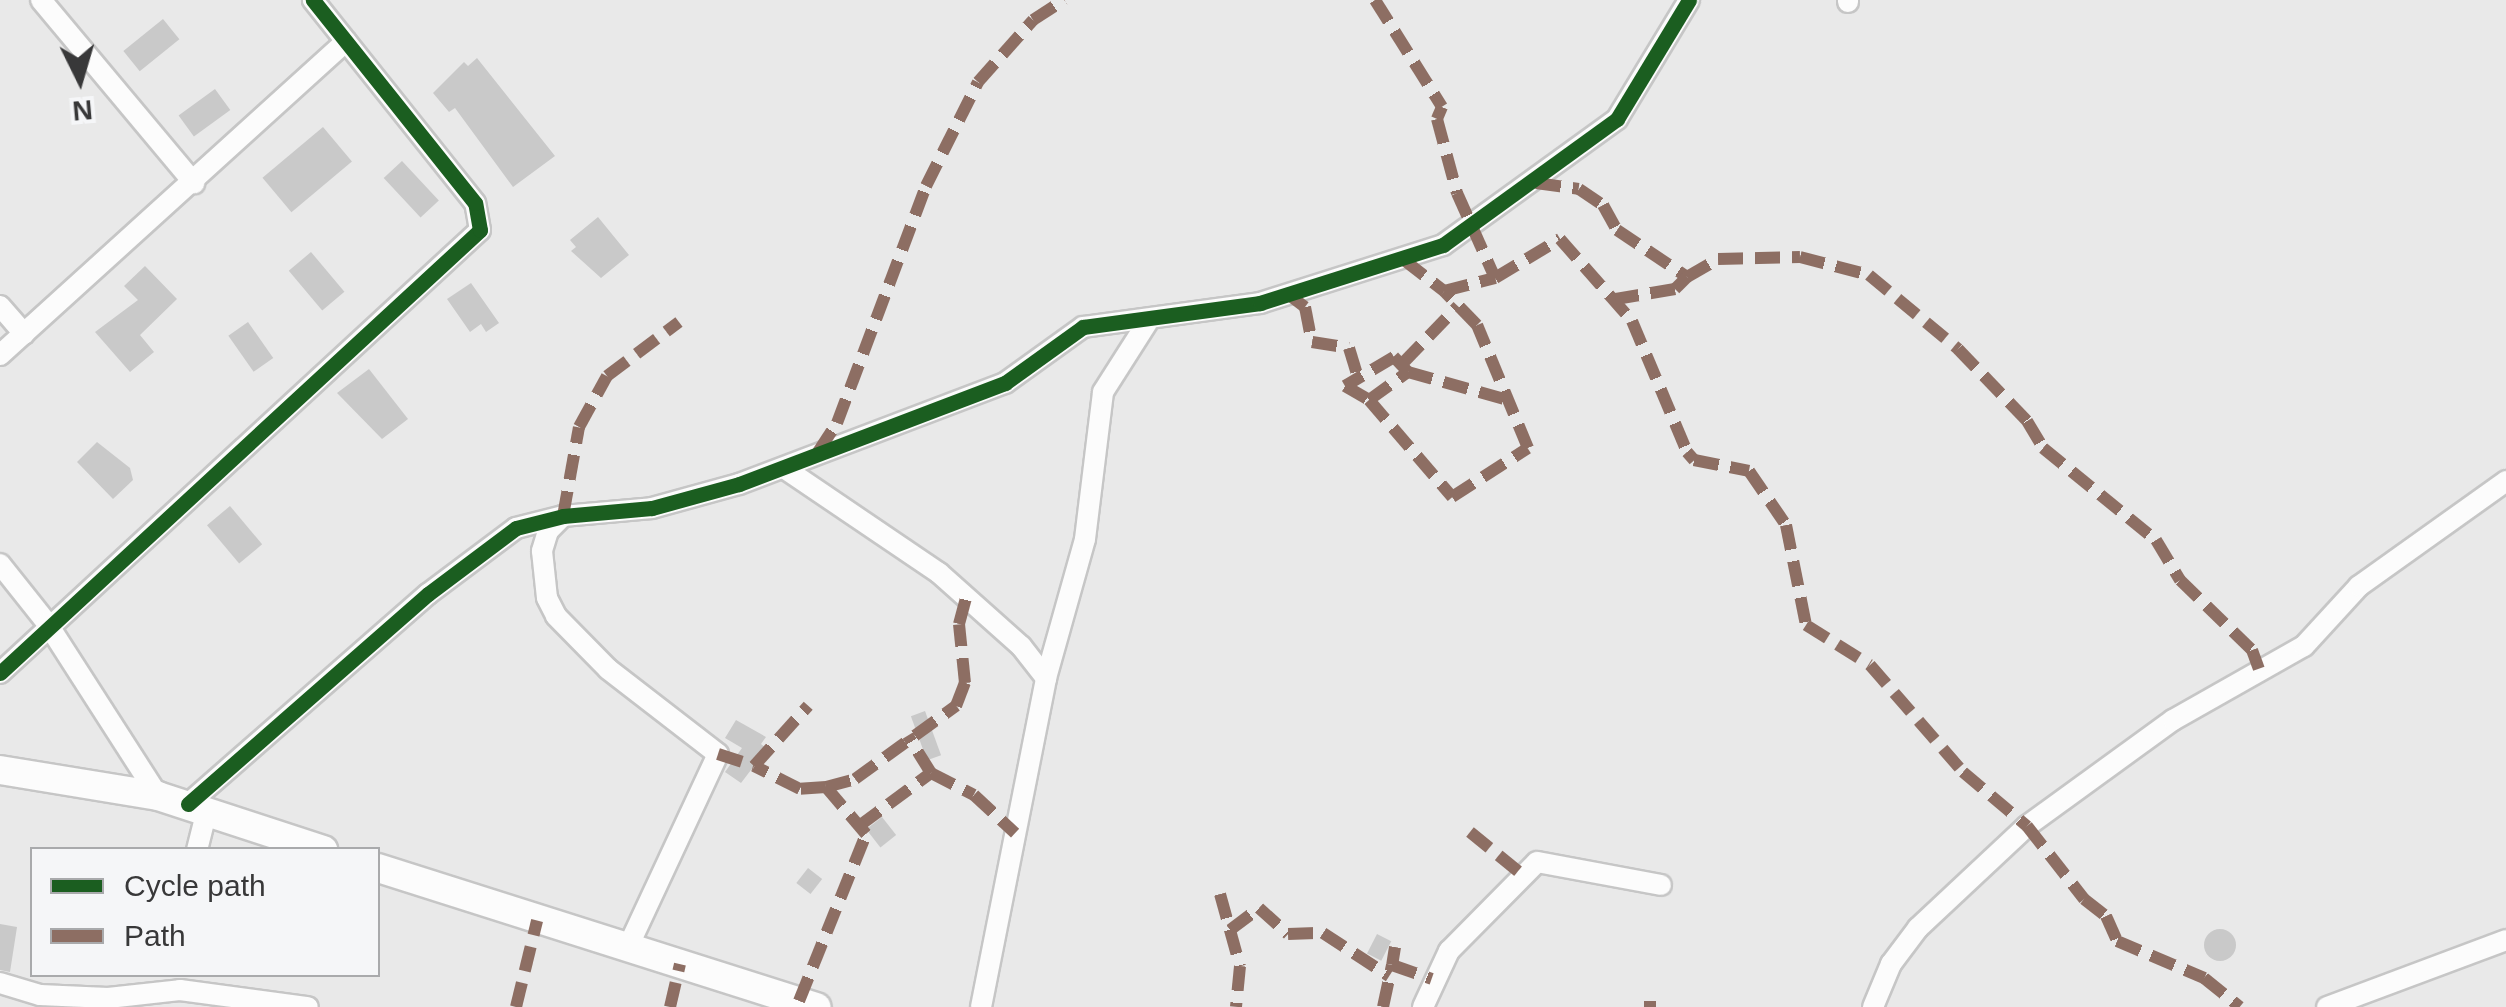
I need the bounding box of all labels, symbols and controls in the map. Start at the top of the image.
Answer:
north arrow [30,30,130,130]
text: N [71,94,94,127]
legend [30,847,380,977]
text: Cycle path [124,869,266,902]
text: Path [124,919,186,952]

